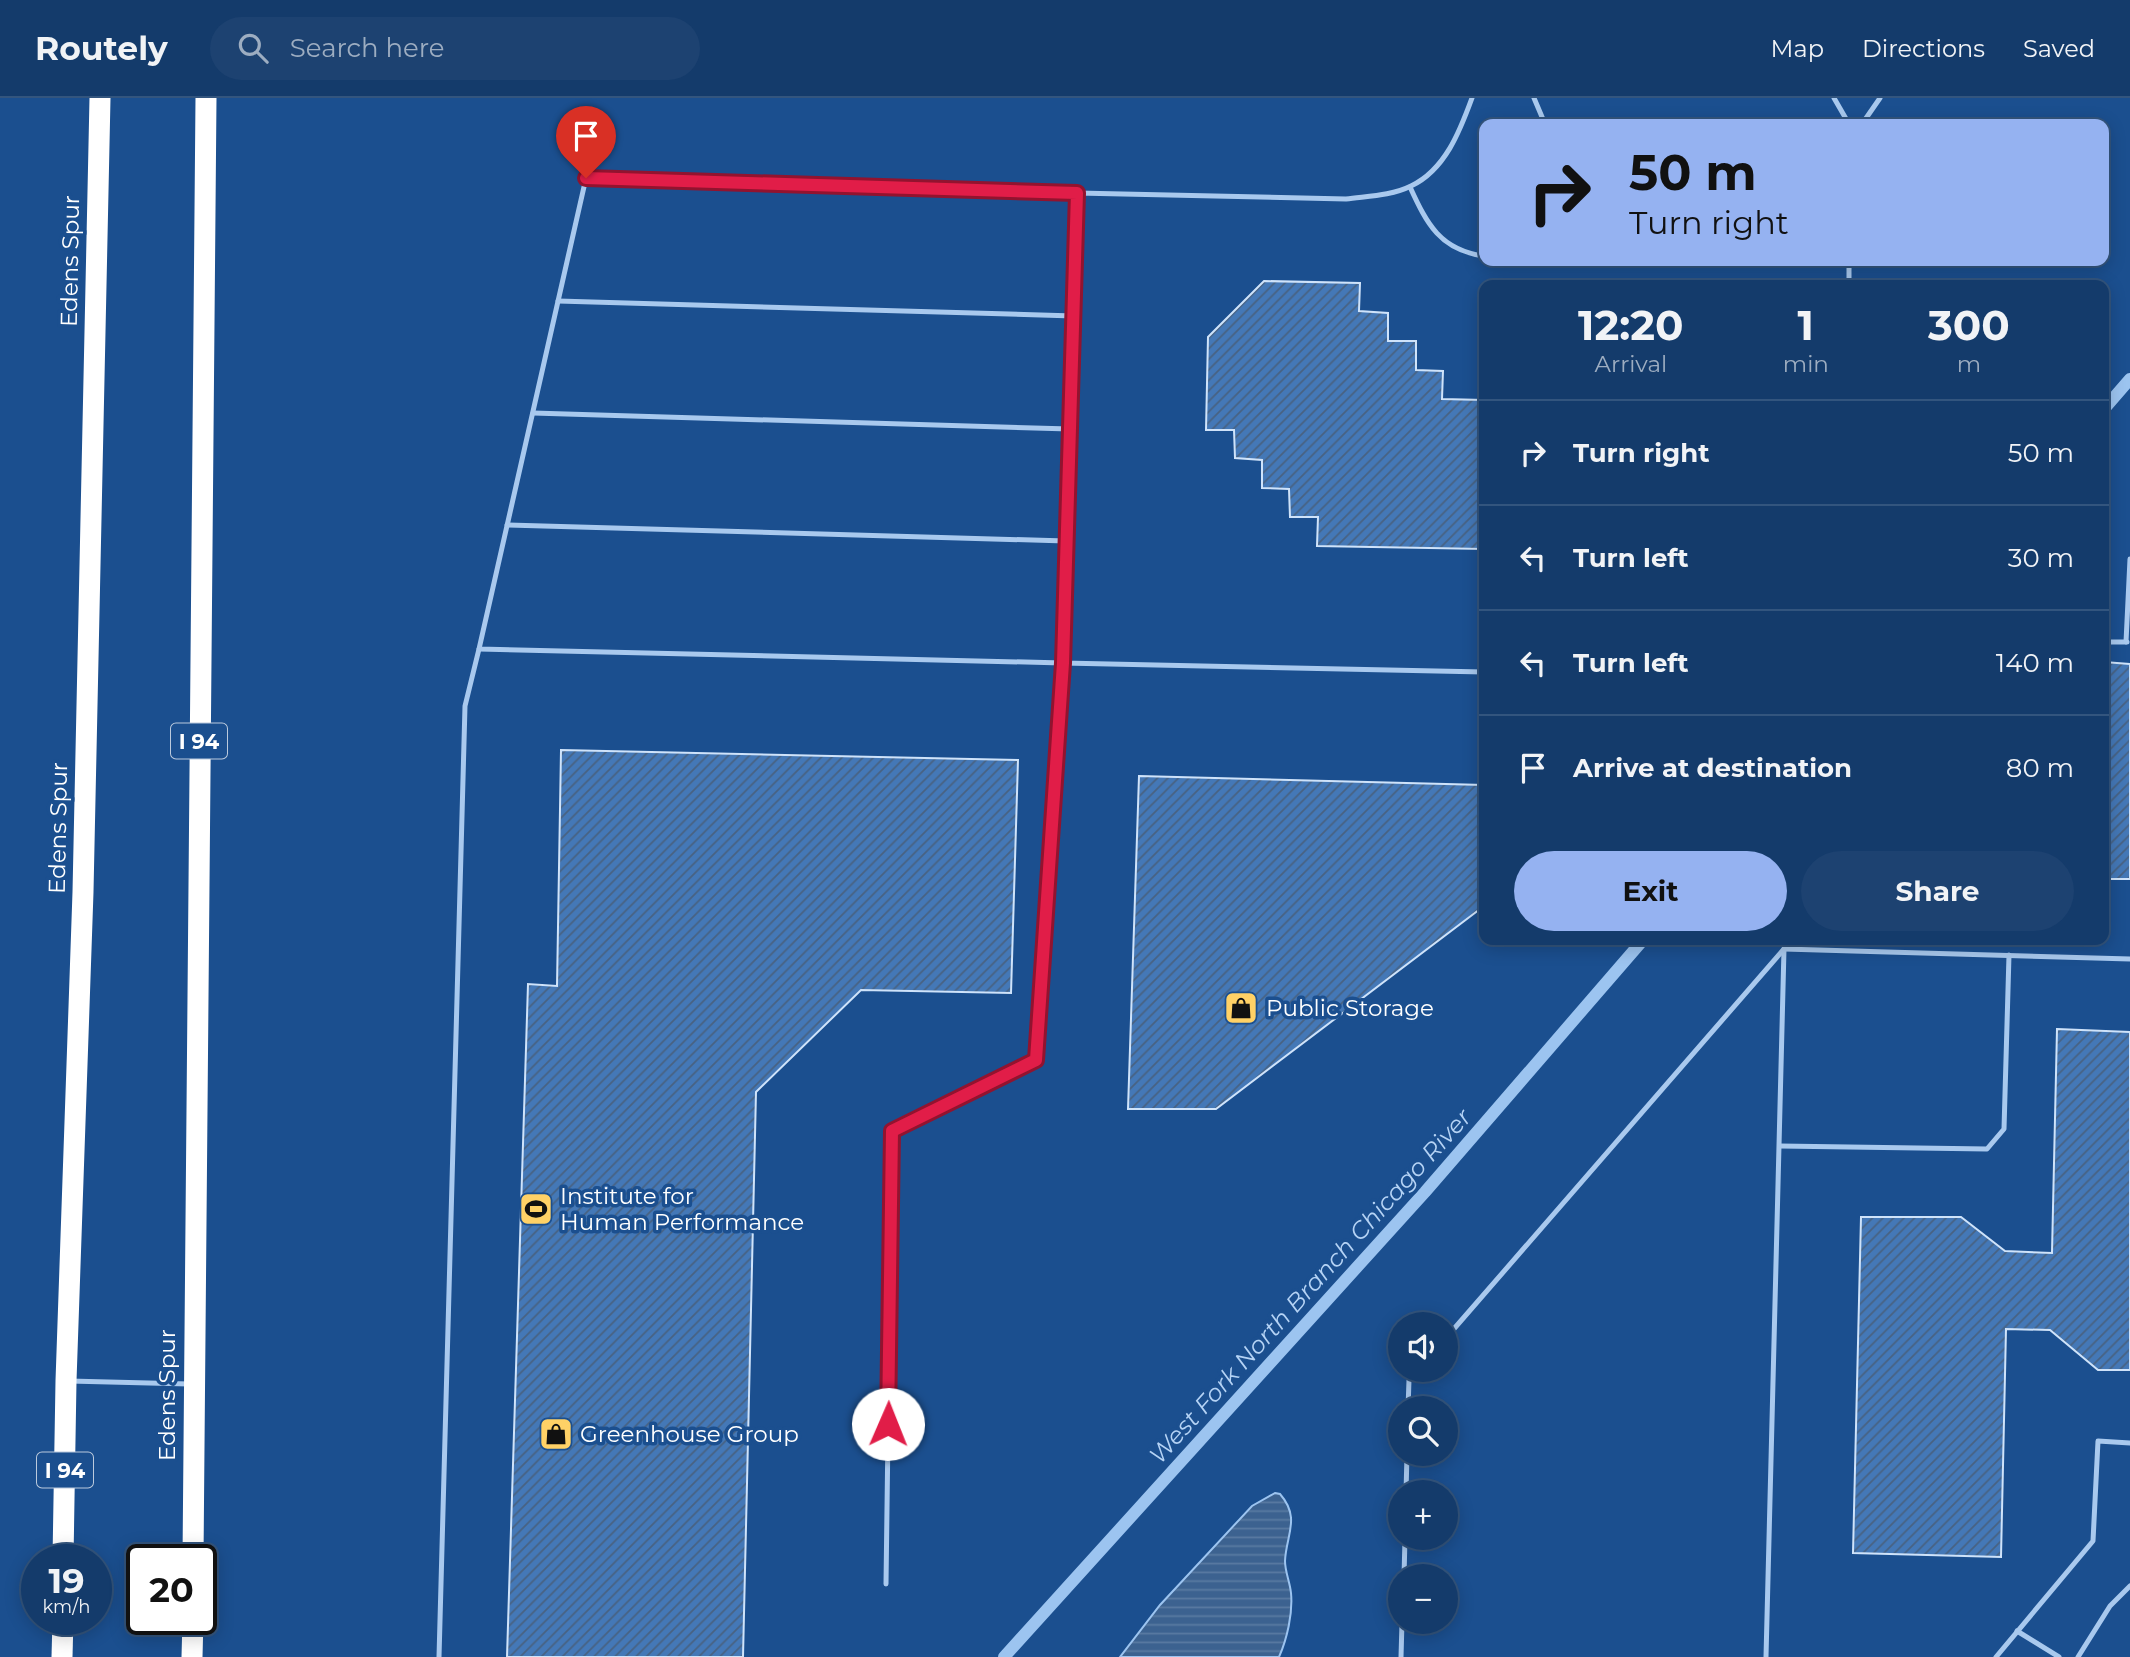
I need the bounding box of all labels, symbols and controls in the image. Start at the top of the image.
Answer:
search box [210,17,700,80]
text: Routely [35,28,168,68]
icon: search [234,29,272,67]
text: Search here [290,32,445,64]
text: Map [1771,34,1824,63]
text: Directions [1862,34,1985,63]
text: Saved [2023,34,2095,63]
pin [556,106,616,178]
icon: arrive [567,117,605,155]
text: 50 m [1629,143,1757,202]
icon: right [1514,147,1605,238]
street label: Edens Spur [55,195,85,327]
text: Turn right [1629,203,1789,242]
text: 12:20 [1578,299,1684,351]
text: 1 [1798,299,1814,351]
text: 300 [1928,299,2010,351]
text: Arrival [1595,350,1667,378]
text: min [1783,350,1829,378]
text: m [1957,350,1981,378]
icon: right [1514,434,1552,472]
text: Turn right [1573,437,1709,469]
text: 50 m [2008,437,2074,469]
icon: left [1514,539,1552,577]
text: Turn left [1573,542,1689,574]
text: 30 m [2008,542,2074,574]
icon: left [1514,644,1552,682]
text: Turn left [1573,647,1689,679]
text: 140 m [1996,647,2074,679]
road number: I 94 [171,724,227,758]
icon: arrive [1514,749,1552,787]
text: Arrive at destination [1573,752,1852,784]
text: 80 m [2006,752,2074,784]
street label: Edens Spur [43,762,73,894]
button: Exit [1514,851,1787,931]
button: Share [1801,851,2074,931]
shop icon: Public Storage [1222,989,1260,1027]
place label: Public Storage [1266,994,1434,1022]
water label: West Fork North Branch Chicago River [1143,1102,1478,1469]
place label: Institute for Human Performance [560,1182,804,1236]
sports icon: Institute for Human Performance [517,1190,555,1228]
map controls [1388,1312,1458,1634]
button: sound [1388,1312,1458,1382]
street label: Edens Spur [153,1329,181,1461]
position arrow [851,1387,925,1461]
button: search [1388,1396,1458,1466]
shop icon: Greenhouse Group [537,1415,575,1453]
place label: Greenhouse Group [580,1420,799,1448]
road number: I 94 [37,1452,93,1488]
button: + [1388,1480,1458,1550]
speed limit sign: 20 [126,1544,217,1635]
text: 19 [48,1559,85,1602]
button: − [1388,1564,1458,1634]
text: km/h [42,1596,91,1618]

